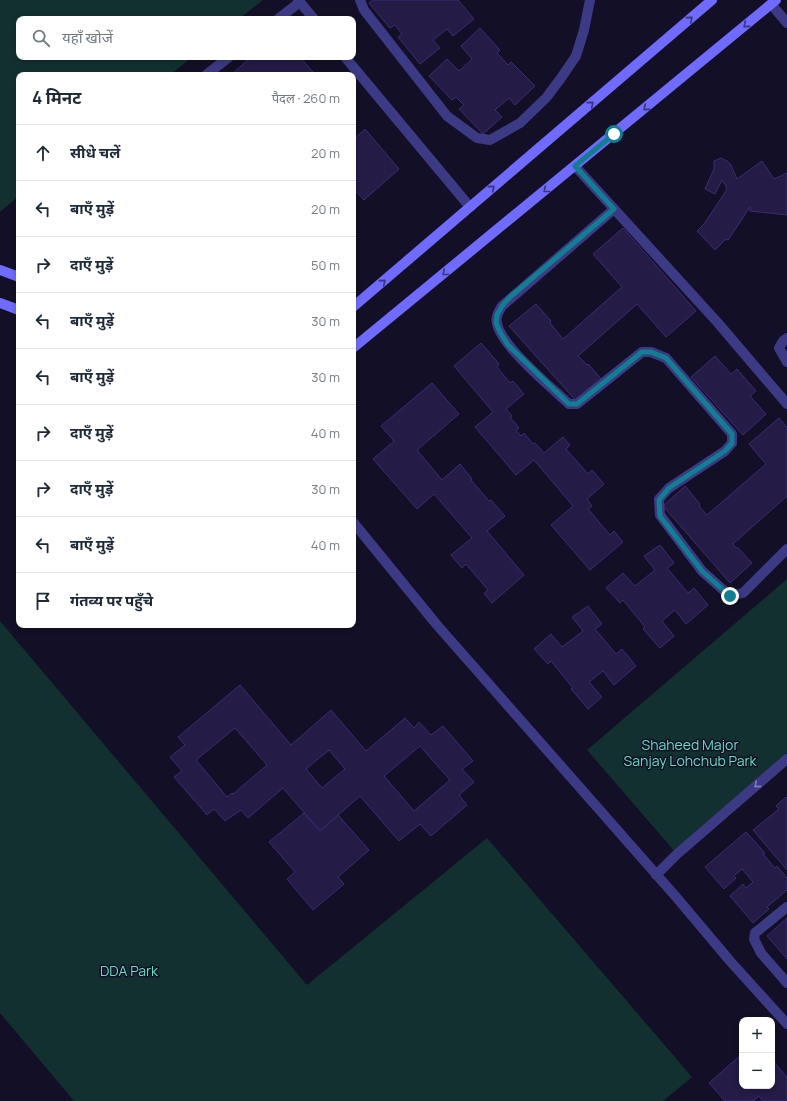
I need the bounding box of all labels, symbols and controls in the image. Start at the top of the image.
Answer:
search box [16,16,356,60]
one-way arrow [685,17,693,24]
one-way arrow [743,20,751,27]
icon: search [30,27,52,49]
text: यहाँ खोजें [62,27,113,48]
text: 4 मिनट [32,86,81,109]
text: पैदल · 260 m [272,89,340,107]
one-way arrow [586,101,594,108]
one-way arrow [643,103,650,110]
route start [605,125,623,143]
icon: ahead [32,142,54,164]
text: सीधे चलें [70,142,120,163]
text: 20 m [311,144,340,162]
one-way arrow [487,186,495,193]
one-way arrow [543,186,550,193]
icon: left [32,198,54,220]
text: बाएँ मुड़ें [70,198,114,219]
text: 20 m [311,200,340,218]
icon: right [32,254,54,276]
text: दाएँ मुड़ें [70,254,113,275]
text: 50 m [311,256,340,274]
one-way arrow [442,268,450,275]
one-way arrow [378,279,385,286]
icon: left [32,310,54,332]
text: बाएँ मुड़ें [70,310,114,331]
text: 30 m [311,312,340,330]
icon: left [32,366,54,388]
text: बाएँ मुड़ें [70,366,114,387]
text: 30 m [311,368,340,386]
icon: right [32,422,54,444]
text: दाएँ मुड़ें [70,422,113,443]
text: 40 m [311,424,340,442]
icon: right [32,478,54,500]
text: दाएँ मुड़ें [70,478,113,499]
text: 30 m [311,480,340,498]
icon: left [32,534,54,556]
text: बाएँ मुड़ें [70,534,114,555]
text: 40 m [311,536,340,554]
route end [721,587,739,605]
icon: arrive [32,590,54,612]
text: गंतव्य पर पहुँचे [70,590,153,611]
park label: Shaheed Major Sanjay Lohchub Park [624,735,757,770]
one-way arrow [755,780,762,787]
park label: DDA Park [100,961,159,980]
map controls [739,1017,775,1089]
button: + [739,1017,775,1053]
button: − [739,1053,775,1089]

